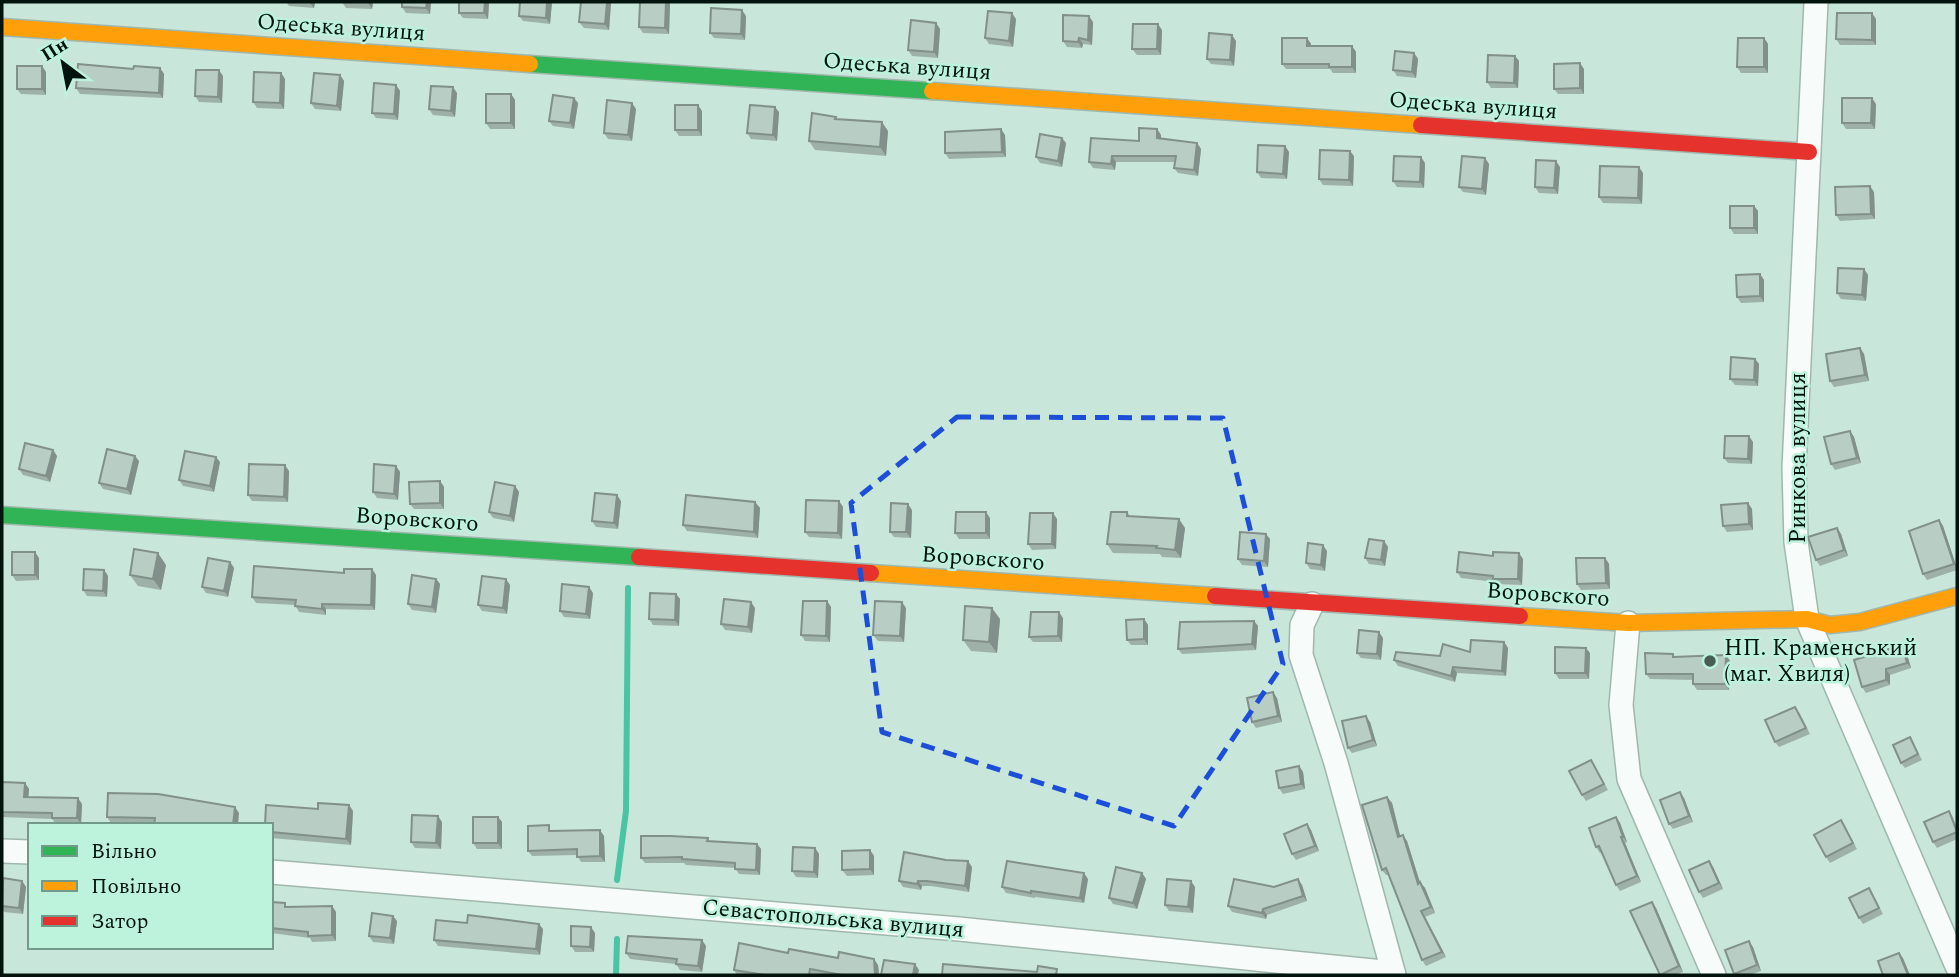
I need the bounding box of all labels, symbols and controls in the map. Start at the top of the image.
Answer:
street label: Одеська вулиця [256,5,426,51]
north arrow [28,28,98,98]
text: Пн [35,30,74,69]
street label: Одеська вулиця [822,44,992,90]
street label: Одеська вулиця [1388,83,1558,129]
street label: Ринкова вулиця [1781,373,1816,543]
street label: Воровского [354,498,480,542]
street label: Воровского [920,537,1046,581]
street label: Воровского [1485,573,1611,617]
place label: НП. Краменський (маг. Хвиля) [1724,631,1917,692]
marker: НП. Краменський (маг. Хвиля) [1702,653,1718,669]
legend [28,823,273,949]
text: Вільно [91,836,157,868]
text: Повільно [91,871,181,903]
street label: Севастопольська вулиця [701,890,965,948]
text: Затор [91,906,148,938]

